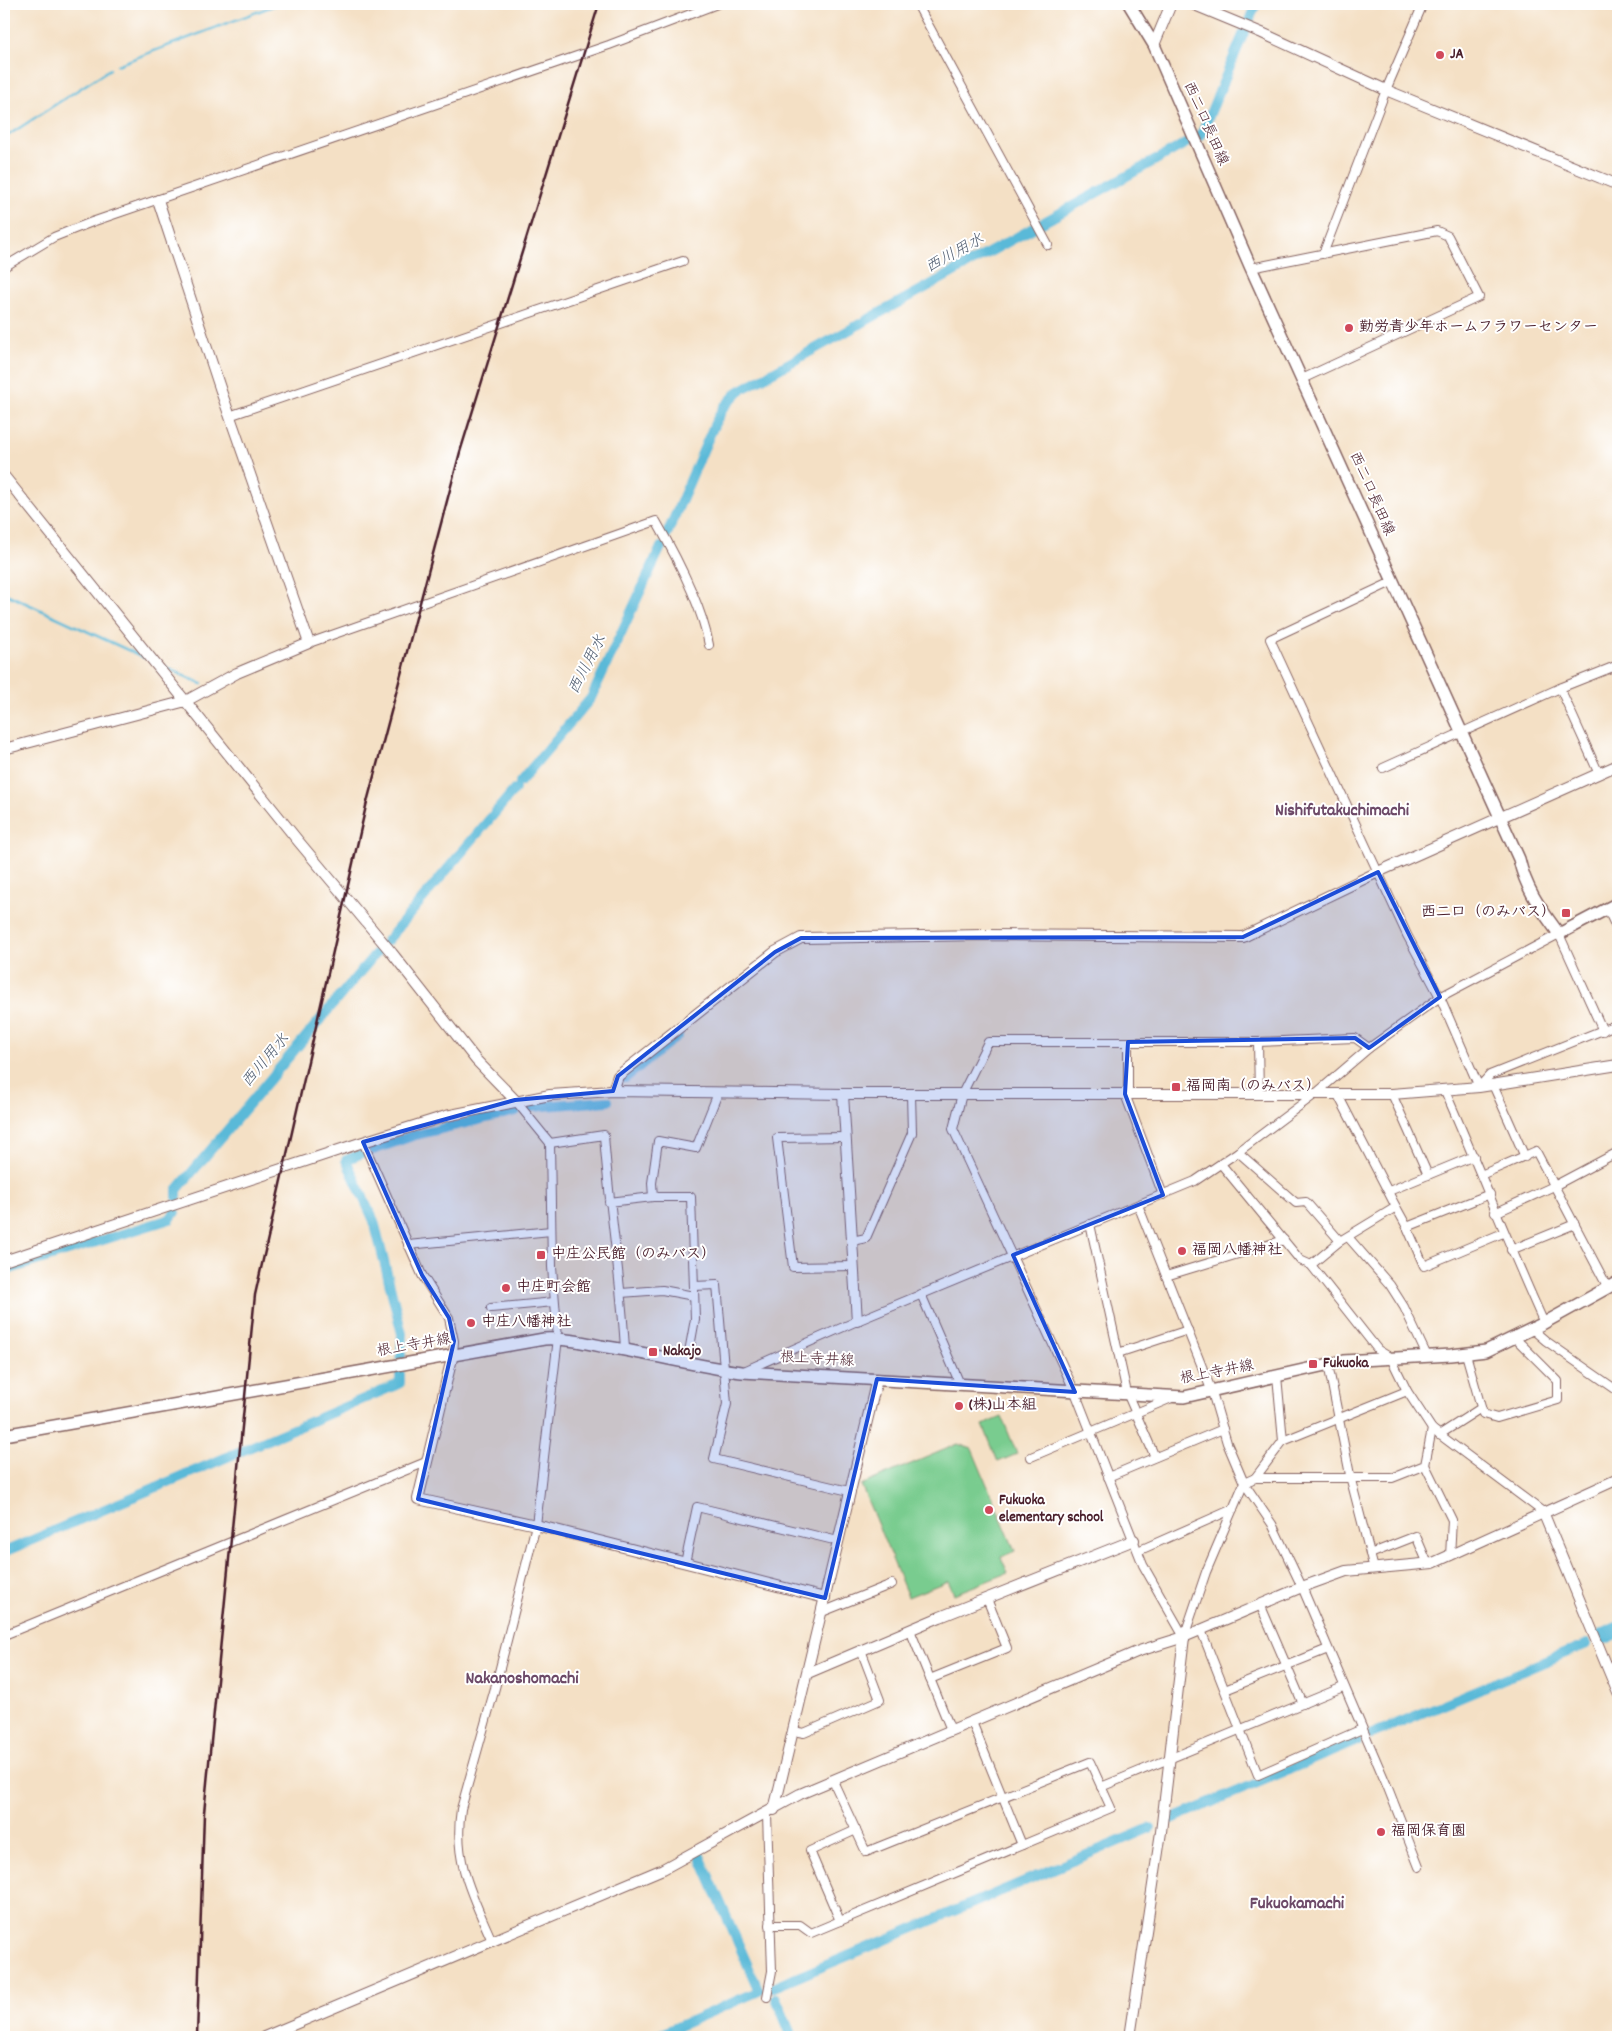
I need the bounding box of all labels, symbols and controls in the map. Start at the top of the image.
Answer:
place label: JA [1450,44,1464,66]
marker: JA [1434,49,1446,61]
street label: 西二口長田線 [1177,78,1233,170]
water label: 西川用水 [921,228,989,280]
place label: 勤労青少年ホームフラワーセンター [1359,317,1598,339]
marker: 勤労青少年ホームフラワーセンター [1343,322,1355,334]
street label: 西二口長田線 [1343,448,1399,540]
water label: 西川用水 [563,631,613,699]
district label: Nishifutakuchimachi [1275,799,1410,824]
place label: 西二口（のみバス） [1421,902,1556,924]
marker: 西二口（のみバス） [1560,907,1572,919]
water label: 西川用水 [237,1029,295,1093]
place label: 福岡南（のみバス） [1186,1076,1321,1098]
marker: 福岡南（のみバス） [1170,1081,1182,1093]
place label: 福岡八幡神社 [1192,1240,1282,1262]
place label: 中庄公民館（のみバス） [551,1244,716,1266]
marker: 福岡八幡神社 [1176,1245,1188,1257]
marker: 中庄公民館（のみバス） [535,1249,547,1261]
place label: 中庄町会館 [516,1277,591,1299]
marker: 中庄町会館 [500,1282,512,1294]
place label: 中庄八幡神社 [481,1312,571,1334]
marker: 中庄八幡神社 [465,1317,477,1329]
street label: 根上寺井線 [375,1329,453,1363]
place label: Nakajo [663,1341,702,1363]
marker: Nakajo [647,1346,659,1358]
street label: 根上寺井線 [779,1347,855,1373]
place label: Fukuoka [1323,1353,1370,1375]
street label: 根上寺井線 [1178,1355,1256,1391]
marker: Fukuoka [1307,1358,1319,1370]
place label: (株)山本組 [969,1395,1037,1417]
marker: (株)山本組 [953,1400,965,1412]
place label: Fukuoka elementary school [999,1490,1104,1529]
marker: Fukuoka elementary school [983,1504,995,1516]
district label: Nakanoshomachi [466,1667,579,1692]
place label: 福岡保育園 [1391,1821,1466,1843]
marker: 福岡保育園 [1375,1826,1387,1838]
district label: Fukuokamachi [1250,1892,1345,1917]

